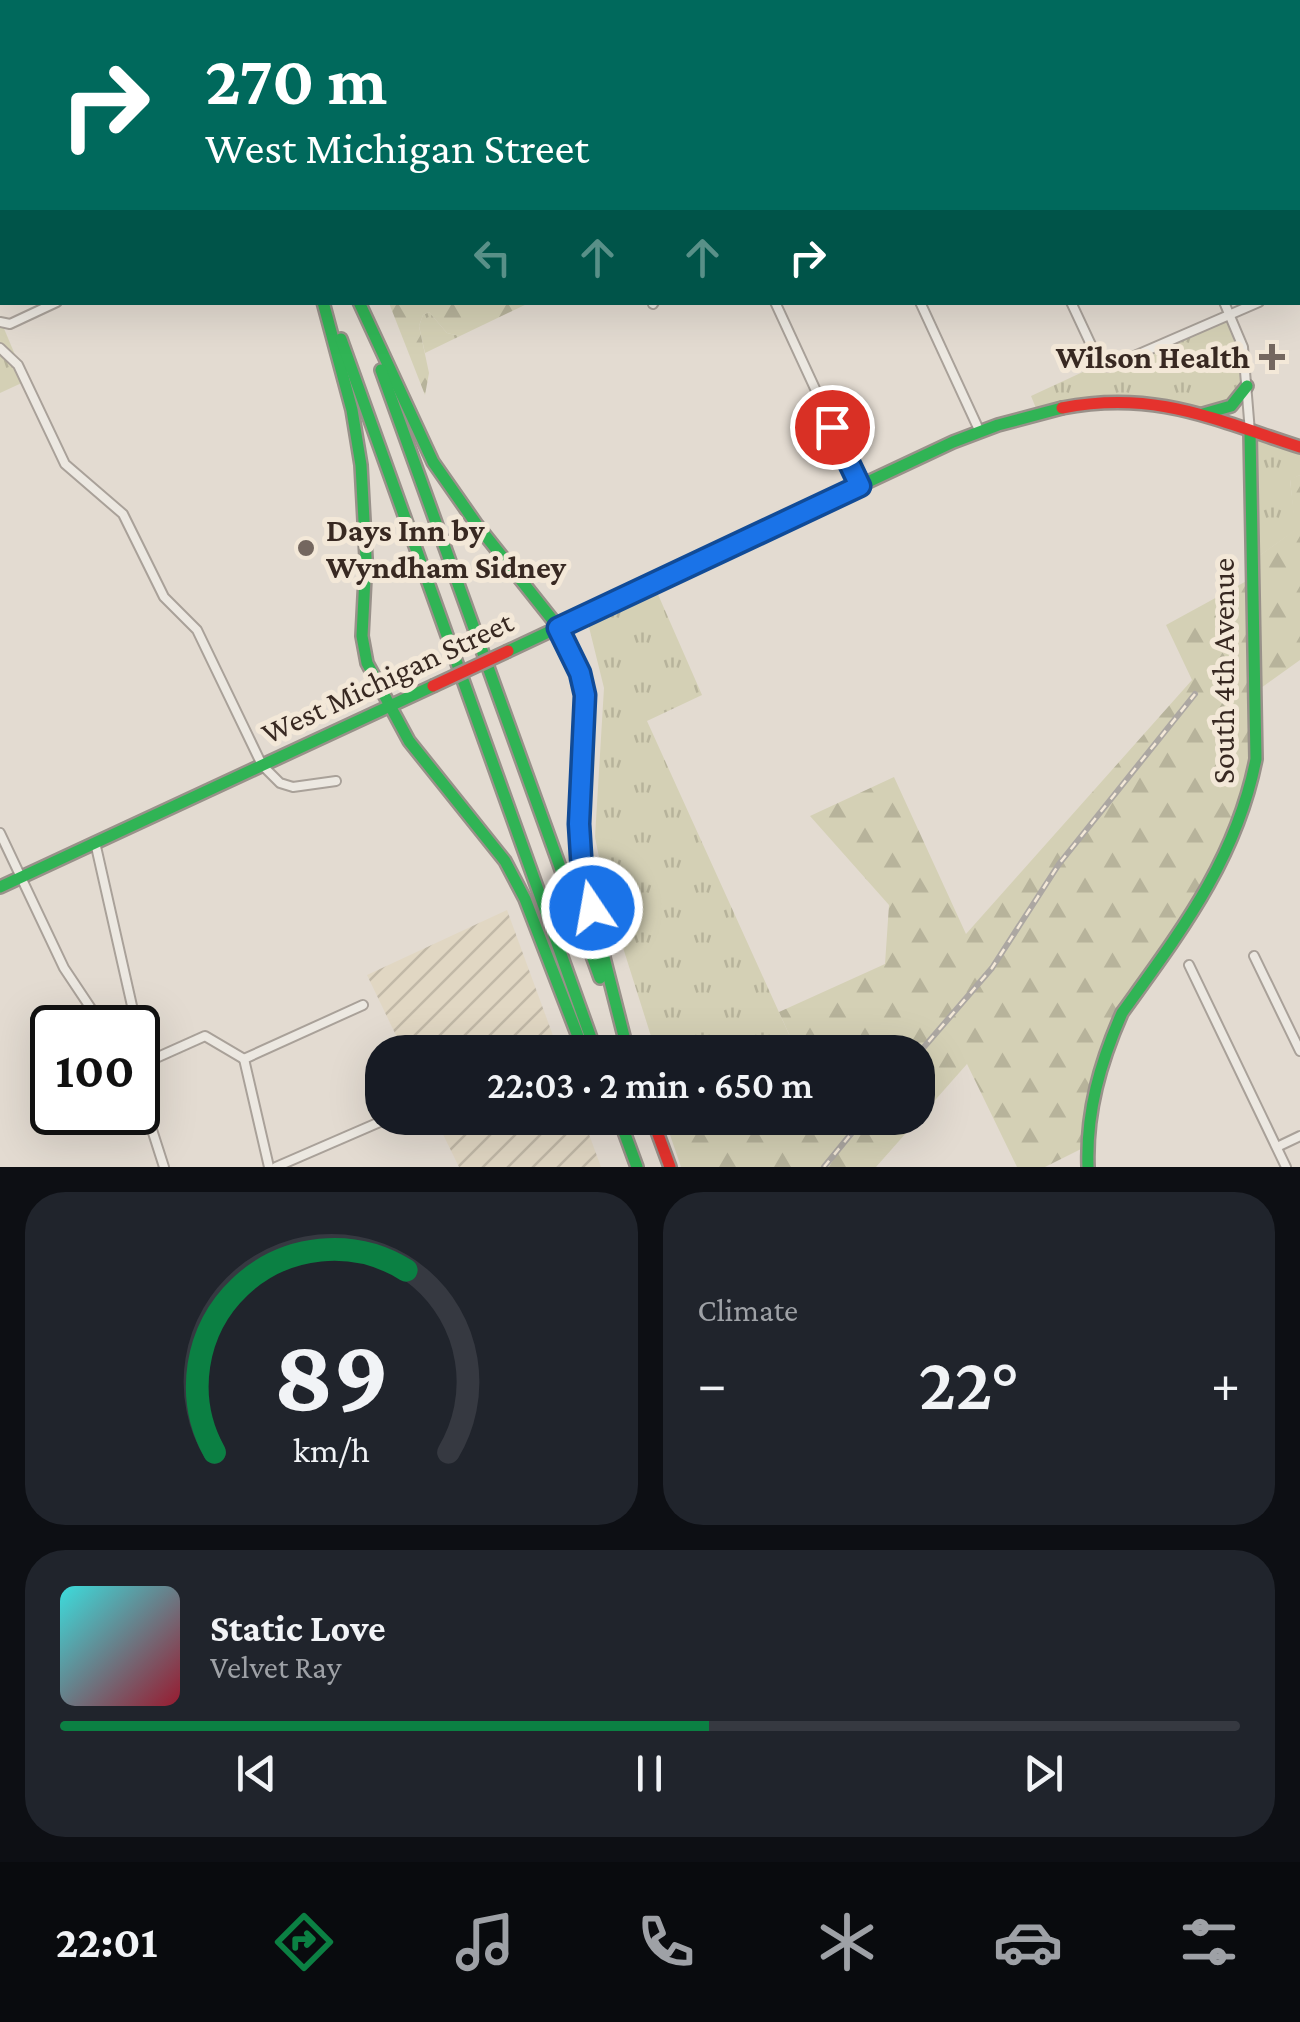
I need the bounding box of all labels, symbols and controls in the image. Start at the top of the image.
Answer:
icon: right [40,40,170,170]
text: 270 m [205,41,387,119]
text: West Michigan Street [205,123,589,173]
icon: left [465,230,520,285]
icon: ahead [570,230,625,285]
icon: ahead [675,230,730,285]
icon: right [780,230,835,285]
place label: Wilson Health [1055,339,1250,375]
marker: Wilson Health [1259,344,1285,370]
pin [790,385,875,470]
icon: arrive [805,400,860,455]
place label: Days Inn by Wyndham Sidney [325,512,567,585]
marker: Days Inn by Wyndham Sidney [295,537,317,559]
street label: South 4th Avenue [1205,558,1241,784]
street label: West Michigan Street [256,603,519,751]
position arrow [540,856,644,960]
speed limit sign: 100 [30,1005,160,1135]
text: 22:03 · 2 min · 650 m [487,1064,813,1106]
text: Climate [698,1292,798,1328]
text: 89 [273,1317,389,1432]
text: 22° [919,1342,1019,1425]
text: − [698,1353,727,1414]
text: + [1211,1353,1240,1414]
text: km/h [293,1430,370,1470]
text: Static Love [210,1607,386,1649]
text: Velvet Ray [210,1649,341,1685]
icon: previous [229,1746,284,1801]
icon: pause [622,1746,677,1801]
icon: next [1016,1746,1071,1801]
icon: directions [269,1907,339,1977]
icon: music [450,1907,520,1977]
icon: phone [631,1907,701,1977]
icon: climate [812,1907,882,1977]
icon: car [993,1907,1063,1977]
icon: filters [1174,1907,1244,1977]
text: 22:01 [56,1917,158,1967]

